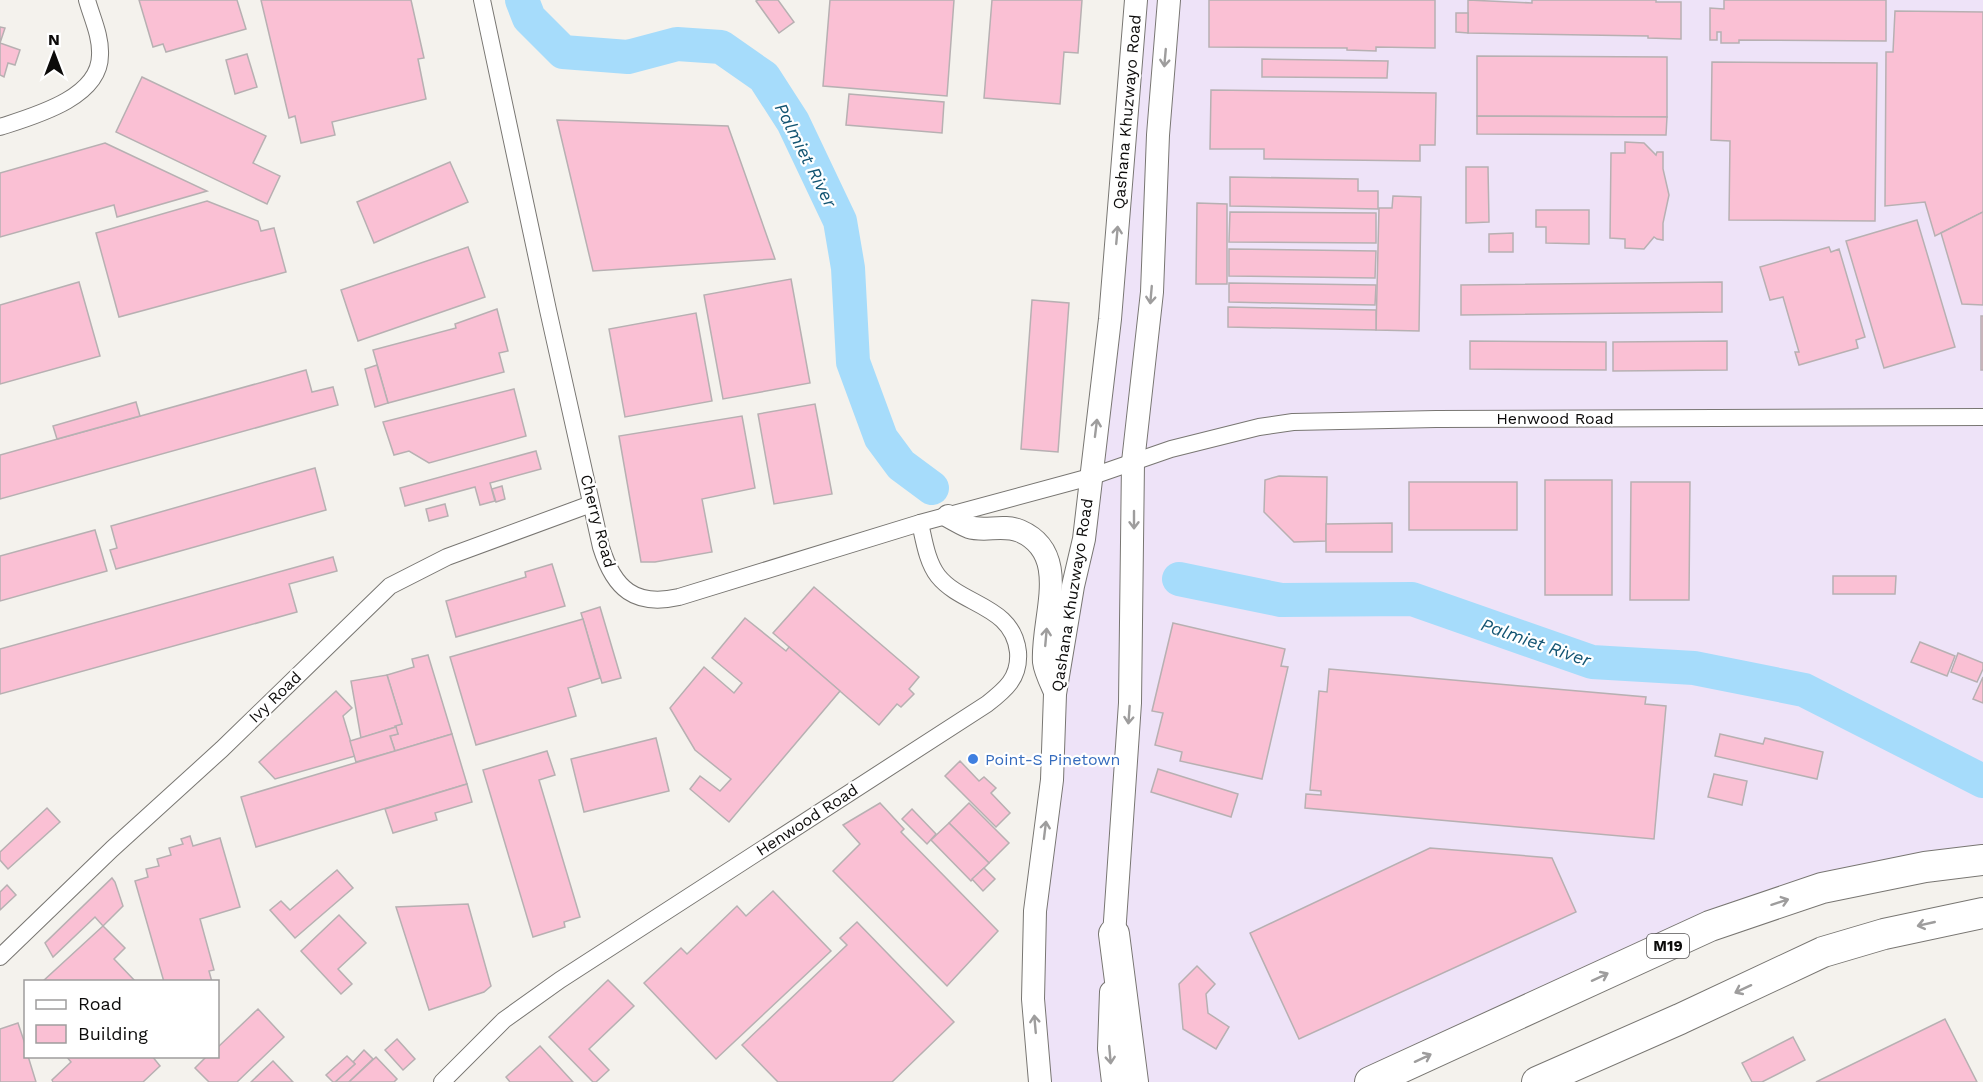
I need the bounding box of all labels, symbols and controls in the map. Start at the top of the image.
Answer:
street label: Qashana Khuzwayo Road [1109,14,1145,210]
north arrow [24,24,84,84]
text: N [48,30,60,49]
one-way arrow [1159,48,1170,68]
water label: Palmiet River [771,99,842,212]
one-way arrow [1112,225,1123,245]
one-way arrow [1145,284,1156,304]
street label: Henwood Road [1496,409,1614,428]
one-way arrow [1091,419,1102,439]
street label: Cherry Road [576,472,620,570]
street label: Qashana Khuzwayo Road [1047,497,1097,693]
one-way arrow [1128,510,1140,530]
water label: Palmiet River [1478,613,1594,671]
one-way arrow [1041,628,1052,648]
street label: Ivy Road [245,667,305,727]
one-way arrow [1124,705,1135,725]
place label: Point-S Pinetown [985,750,1121,769]
marker: Point-S Pinetown [966,752,980,766]
street label: Henwood Road [753,780,861,860]
one-way arrow [1040,820,1051,840]
one-way arrow [1770,895,1789,906]
one-way arrow [1916,919,1935,931]
road number: M19 [1647,934,1689,958]
one-way arrow [1591,970,1609,982]
legend [24,980,219,1058]
one-way arrow [1734,984,1752,996]
text: Road [78,993,122,1014]
one-way arrow [1029,1014,1040,1034]
text: Building [78,1023,148,1044]
one-way arrow [1105,1045,1116,1064]
one-way arrow [1414,1052,1432,1063]

